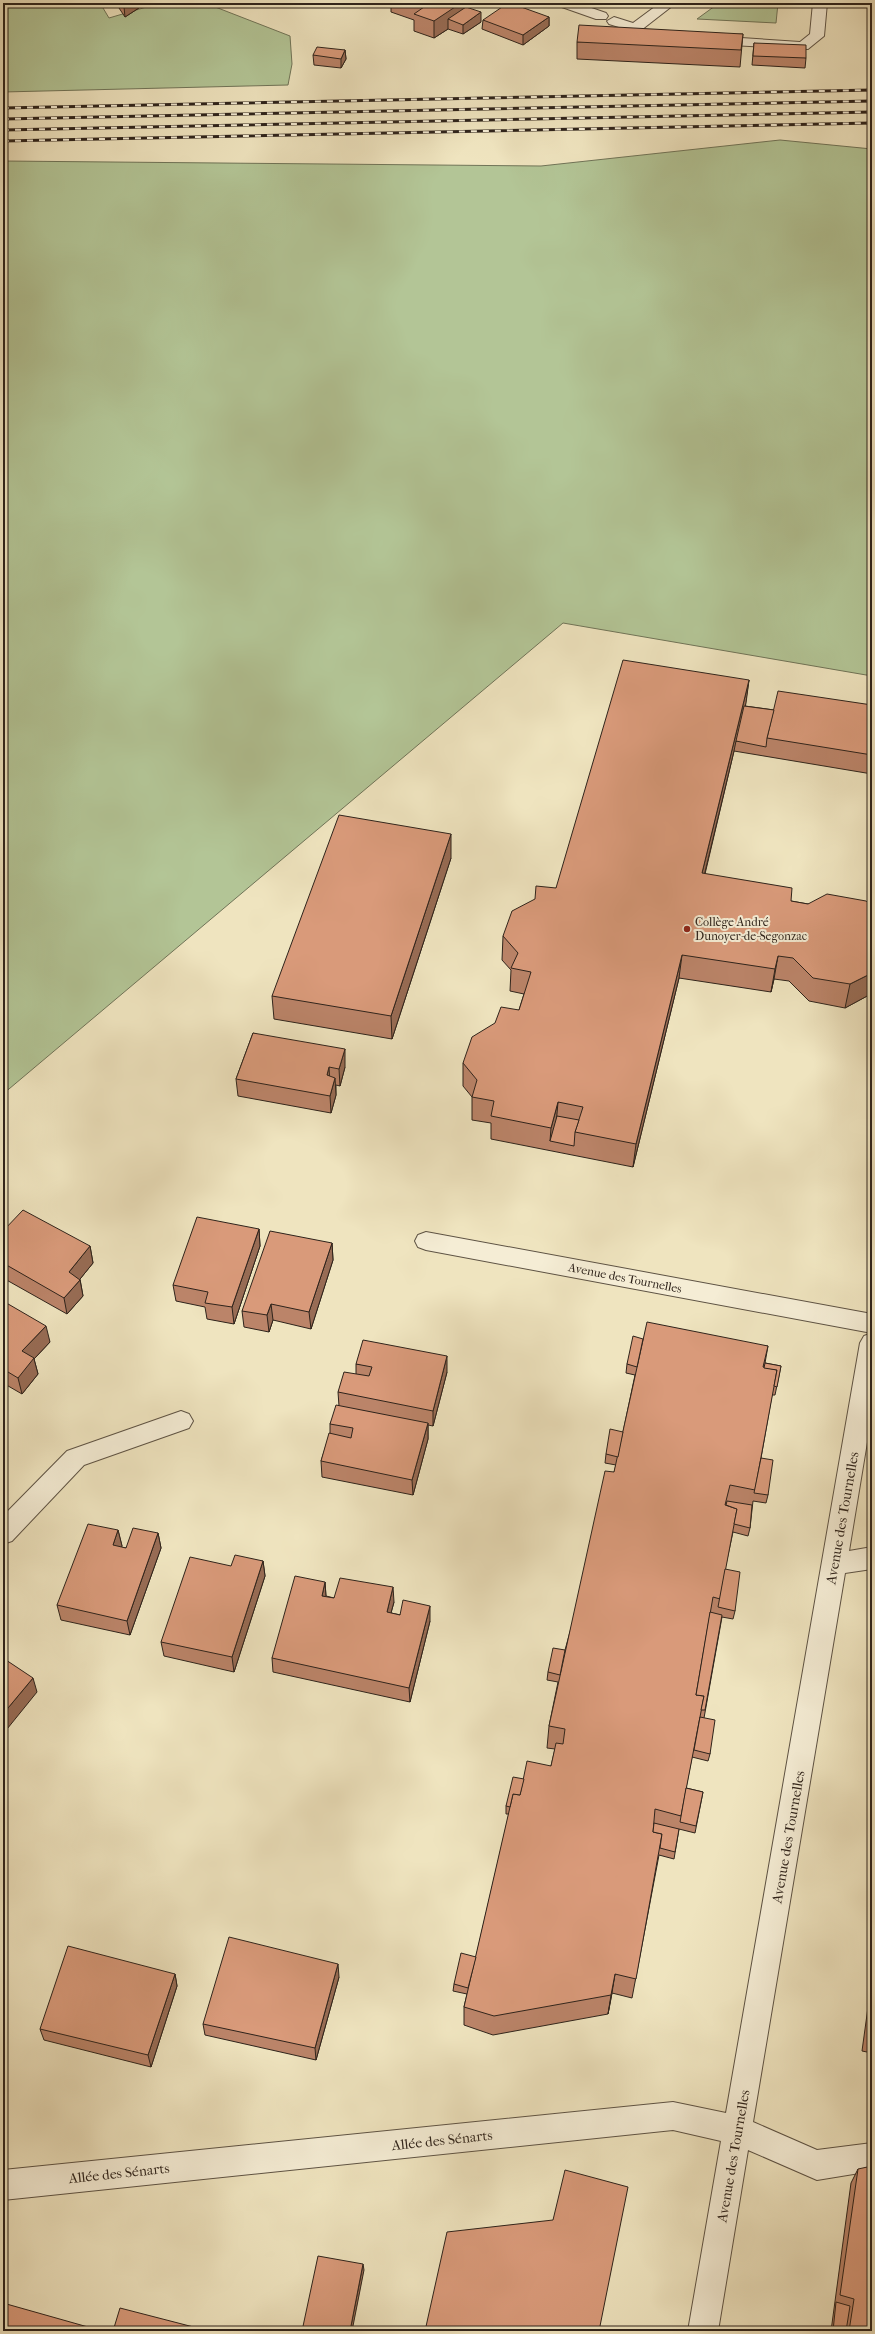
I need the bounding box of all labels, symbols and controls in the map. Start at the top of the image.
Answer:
place label: Collège André Dunoyer-de-Segonzac [695,915,807,943]
marker: Collège André Dunoyer-de-Segonzac [682,924,692,934]
street label: Avenue des Tournelles [566,1260,683,1296]
street label: Avenue des Tournelles [822,1450,863,1587]
street label: Avenue des Tournelles [768,1769,809,1906]
street label: Avenue des Tournelles [713,2088,754,2225]
street label: Allée des Sénarts [390,2127,493,2154]
street label: Allée des Sénarts [67,2160,170,2187]

